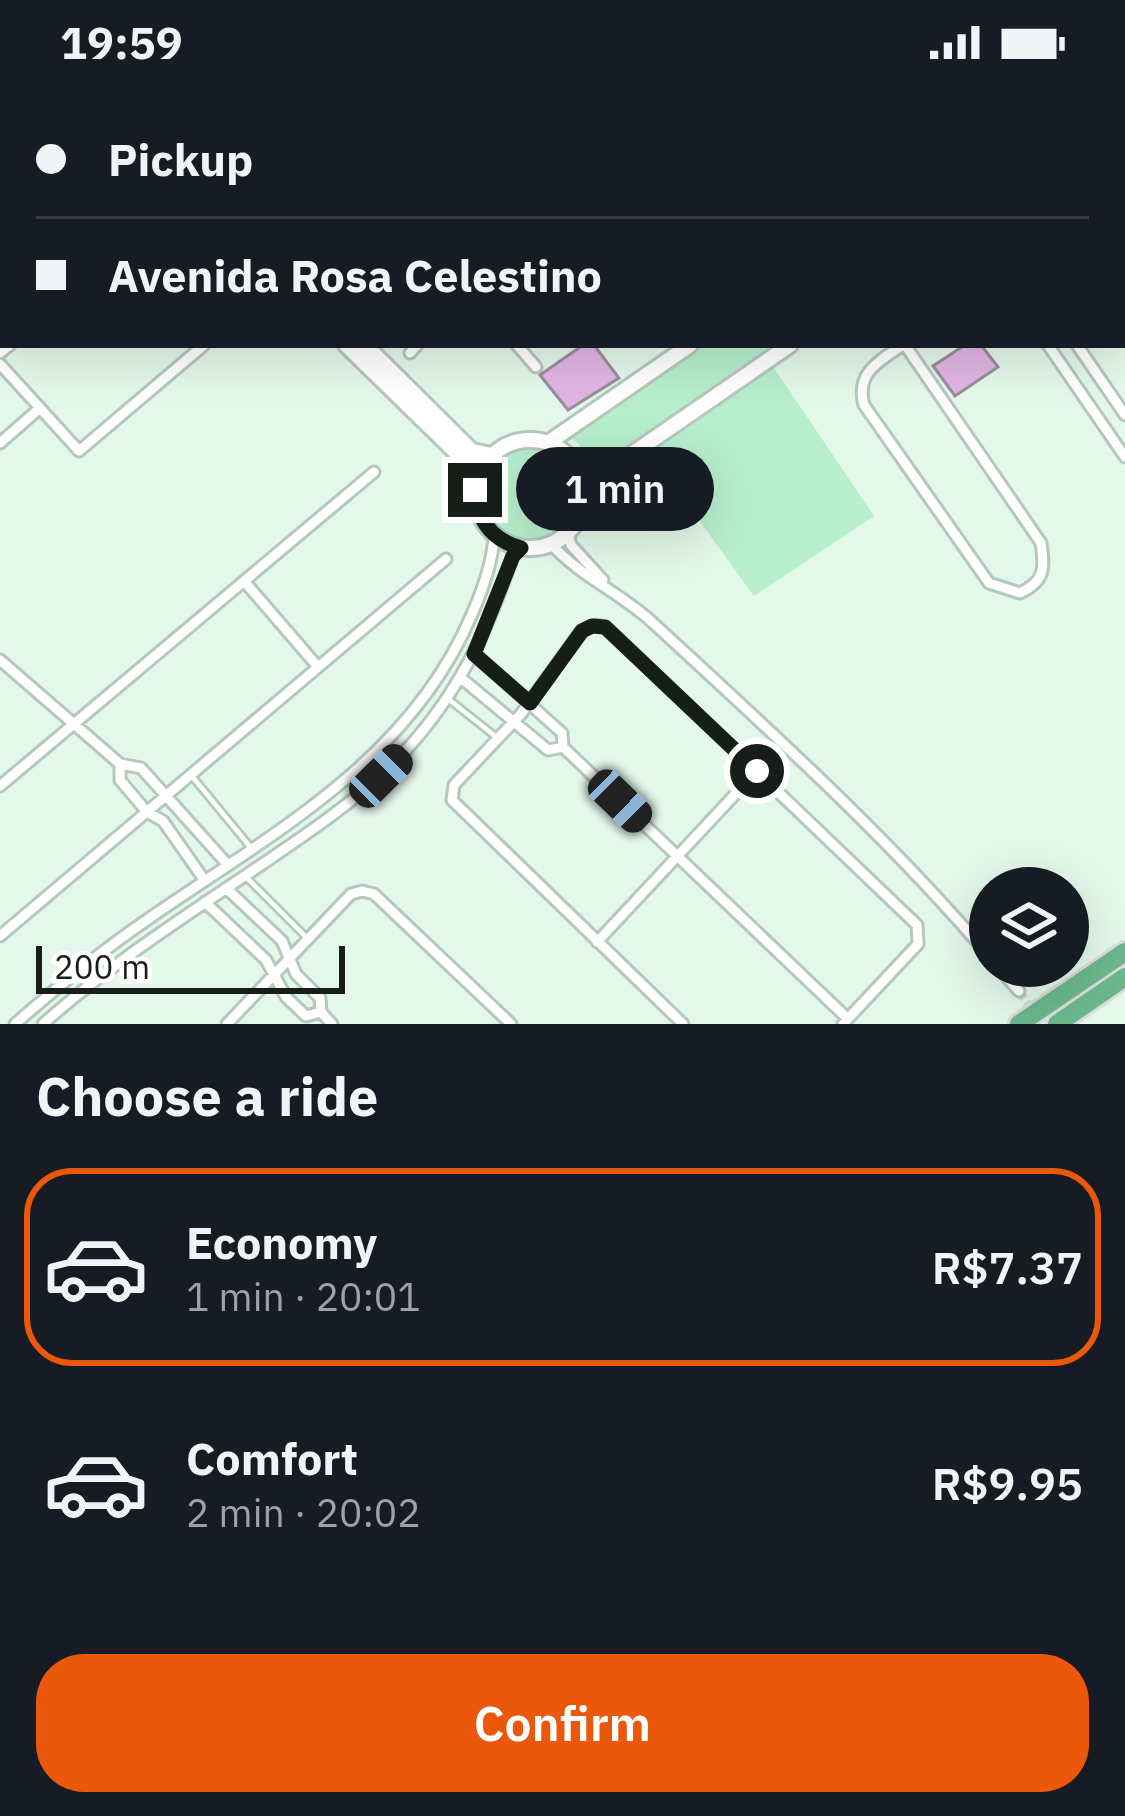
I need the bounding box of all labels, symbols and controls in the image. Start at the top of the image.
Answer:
text: 19:59 [60,13,183,71]
text: Pickup [108,130,253,188]
text: Avenida Rosa Celestino [108,246,602,304]
callout: 1 min [517,448,715,532]
route end [448,463,502,517]
text: 1 min [565,463,665,514]
car [343,738,419,814]
route start [730,744,784,798]
car [582,763,658,839]
map controls [969,867,1089,987]
button: layers [969,867,1089,987]
scale bar [36,940,345,993]
text: 200 m [54,945,150,988]
text: Choose a ride [36,1061,378,1131]
icon: car [42,1213,150,1321]
text: Economy [186,1213,377,1271]
text: R$7.37 [932,1238,1083,1296]
text: 1 min · 20:01 [186,1271,421,1322]
icon: car [42,1429,150,1537]
text: Comfort [186,1429,358,1487]
text: R$9.95 [932,1454,1083,1512]
text: 2 min · 20:02 [186,1487,421,1538]
button: Confirm [36,1654,1089,1792]

